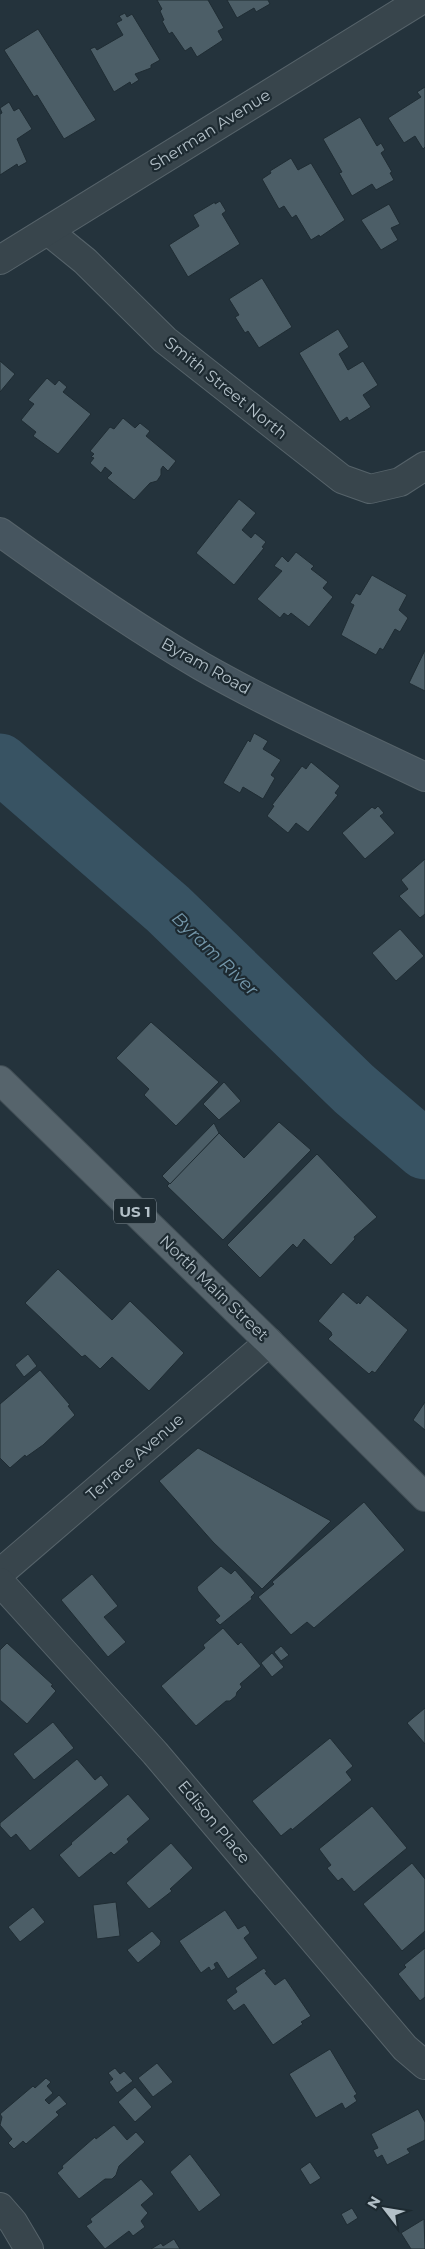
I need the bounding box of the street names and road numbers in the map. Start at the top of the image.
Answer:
street label: Sherman Avenue [146,85,274,175]
street label: Smith Street North [161,333,291,443]
street label: Byram Road [158,634,254,698]
road number: US 1 [114,1198,156,1224]
street label: North Main Street [156,1231,273,1345]
street label: Terrace Avenue [83,1410,187,1504]
street label: Edison Place [174,1777,254,1867]

